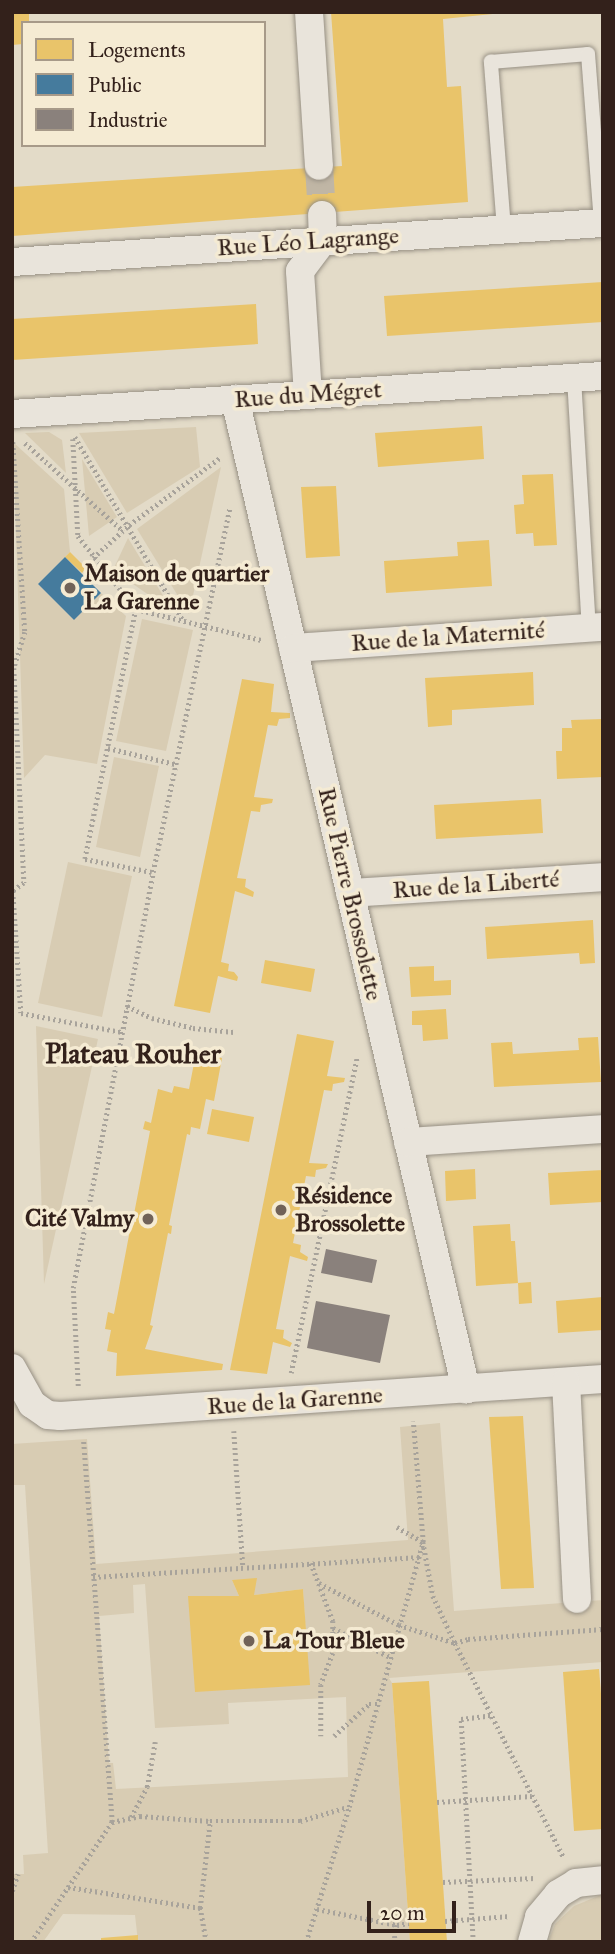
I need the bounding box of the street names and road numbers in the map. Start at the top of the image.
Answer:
street label: Rue Léo Lagrange [216,221,400,263]
street label: Rue du Mégret [233,375,383,415]
street label: Rue de la Maternité [350,616,546,658]
street label: Rue Pierre Brossolette [311,785,389,1003]
street label: Rue de la Liberté [392,865,560,905]
street label: Rue de la Garenne [206,1380,384,1422]

